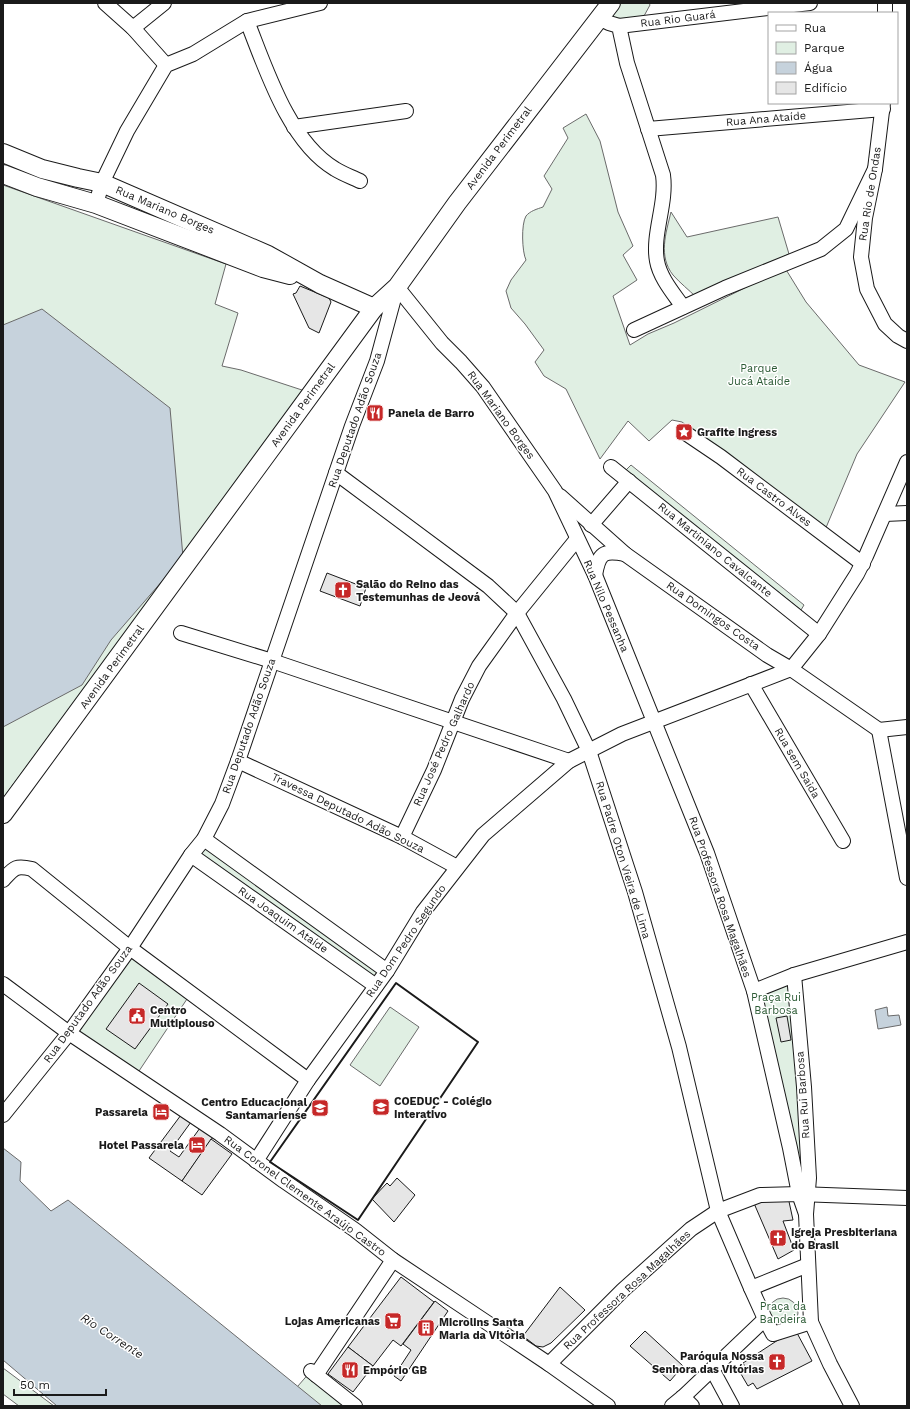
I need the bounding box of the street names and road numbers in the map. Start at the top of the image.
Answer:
street label: Rua Rio Guará [640,8,716,30]
street label: Avenida Perimetral [463,103,535,192]
street label: Rua Ana Ataíde [725,109,807,129]
street label: Rua Rio de Ondas [856,146,884,242]
street label: Rua Mariano Borges [114,183,217,237]
street label: Rua Deputado Adão Souza [326,351,384,489]
street label: Avenida Perimetral [268,360,338,450]
street label: Rua Mariano Borges [465,368,538,462]
street label: Rua Castro Alves [734,465,814,530]
street label: Rua Martiniano Cavalcante [655,500,775,600]
street label: Rua Nilo Pessanha [581,558,631,654]
street label: Rua Domingos Costa [664,579,762,653]
street label: Avenida Perimetral [77,622,147,712]
street label: Rua Deputado Adão Souza [220,657,278,795]
street label: Rua José Pedro Galhardo [411,680,477,808]
street label: Rua sem Saida [772,725,822,801]
street label: Travessa Deputado Adão Souza [269,770,427,856]
street label: Rua Padre Oton Vieira de Lima [593,780,653,940]
street label: Rua Professora Rosa Magalhães [686,815,754,979]
street label: Rua Dom Pedro Segundo [363,882,449,1000]
street label: Rua Joaquim Ataíde [236,884,330,956]
street label: Rua Deputado Adão Souza [41,943,135,1065]
street label: Rua Rui Barbosa [793,1051,813,1139]
street label: Rua Coronel Clemente Araújo Castro [222,1133,388,1259]
street label: Rua Professora Rosa Magalhães [561,1227,694,1353]

